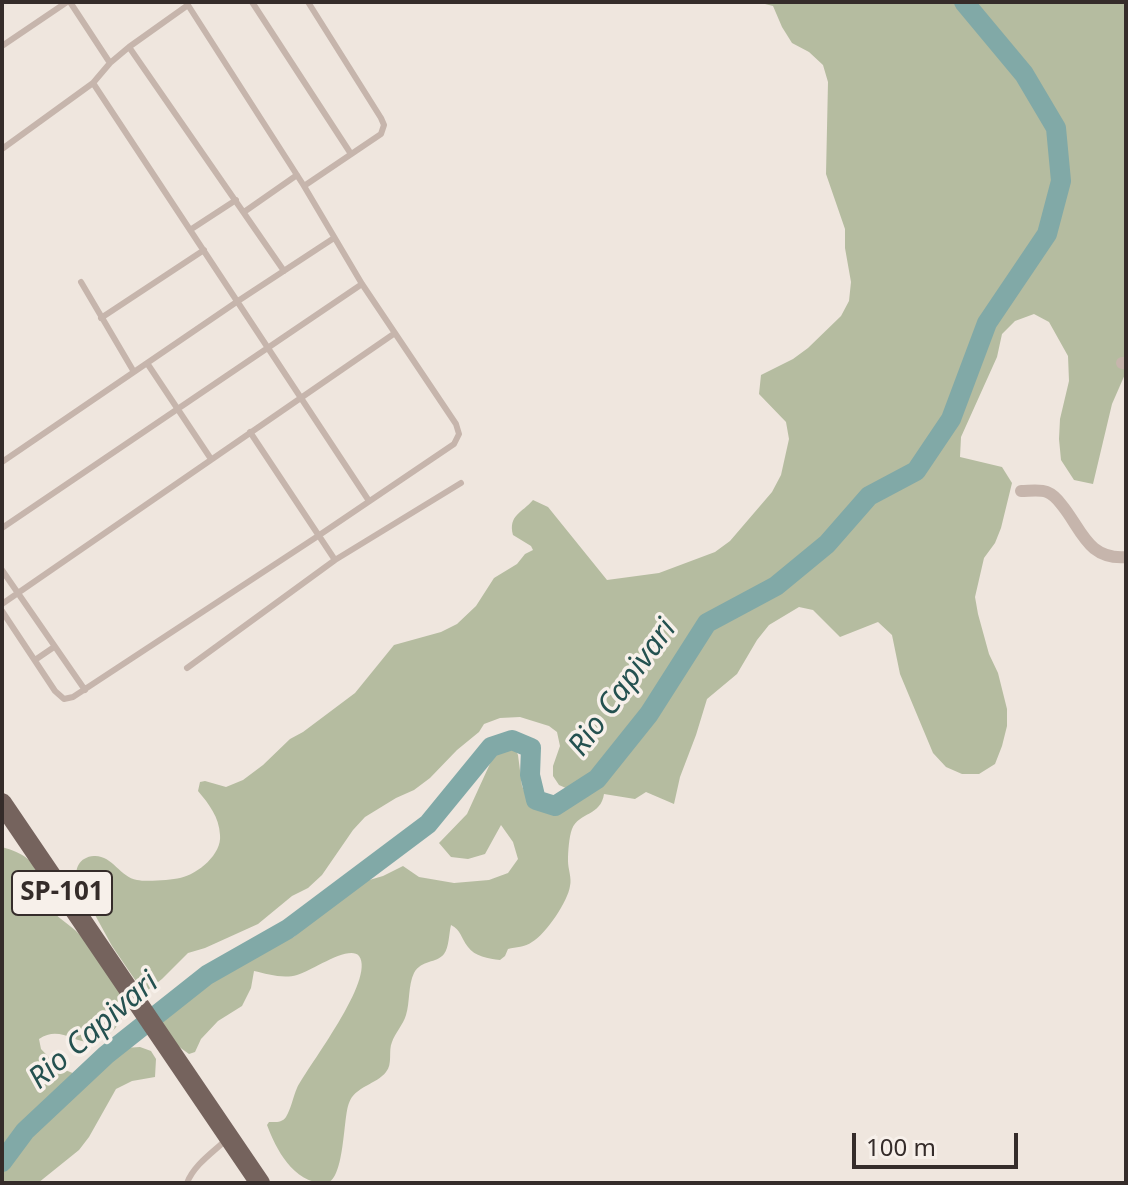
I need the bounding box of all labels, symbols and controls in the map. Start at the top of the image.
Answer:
water label: Rio Capivari [561,613,685,763]
road number: SP-101 [12,871,112,915]
water label: Rio Capivari [22,965,166,1097]
scale bar [856,1117,1022,1167]
text: 100 m [866,1130,936,1163]

